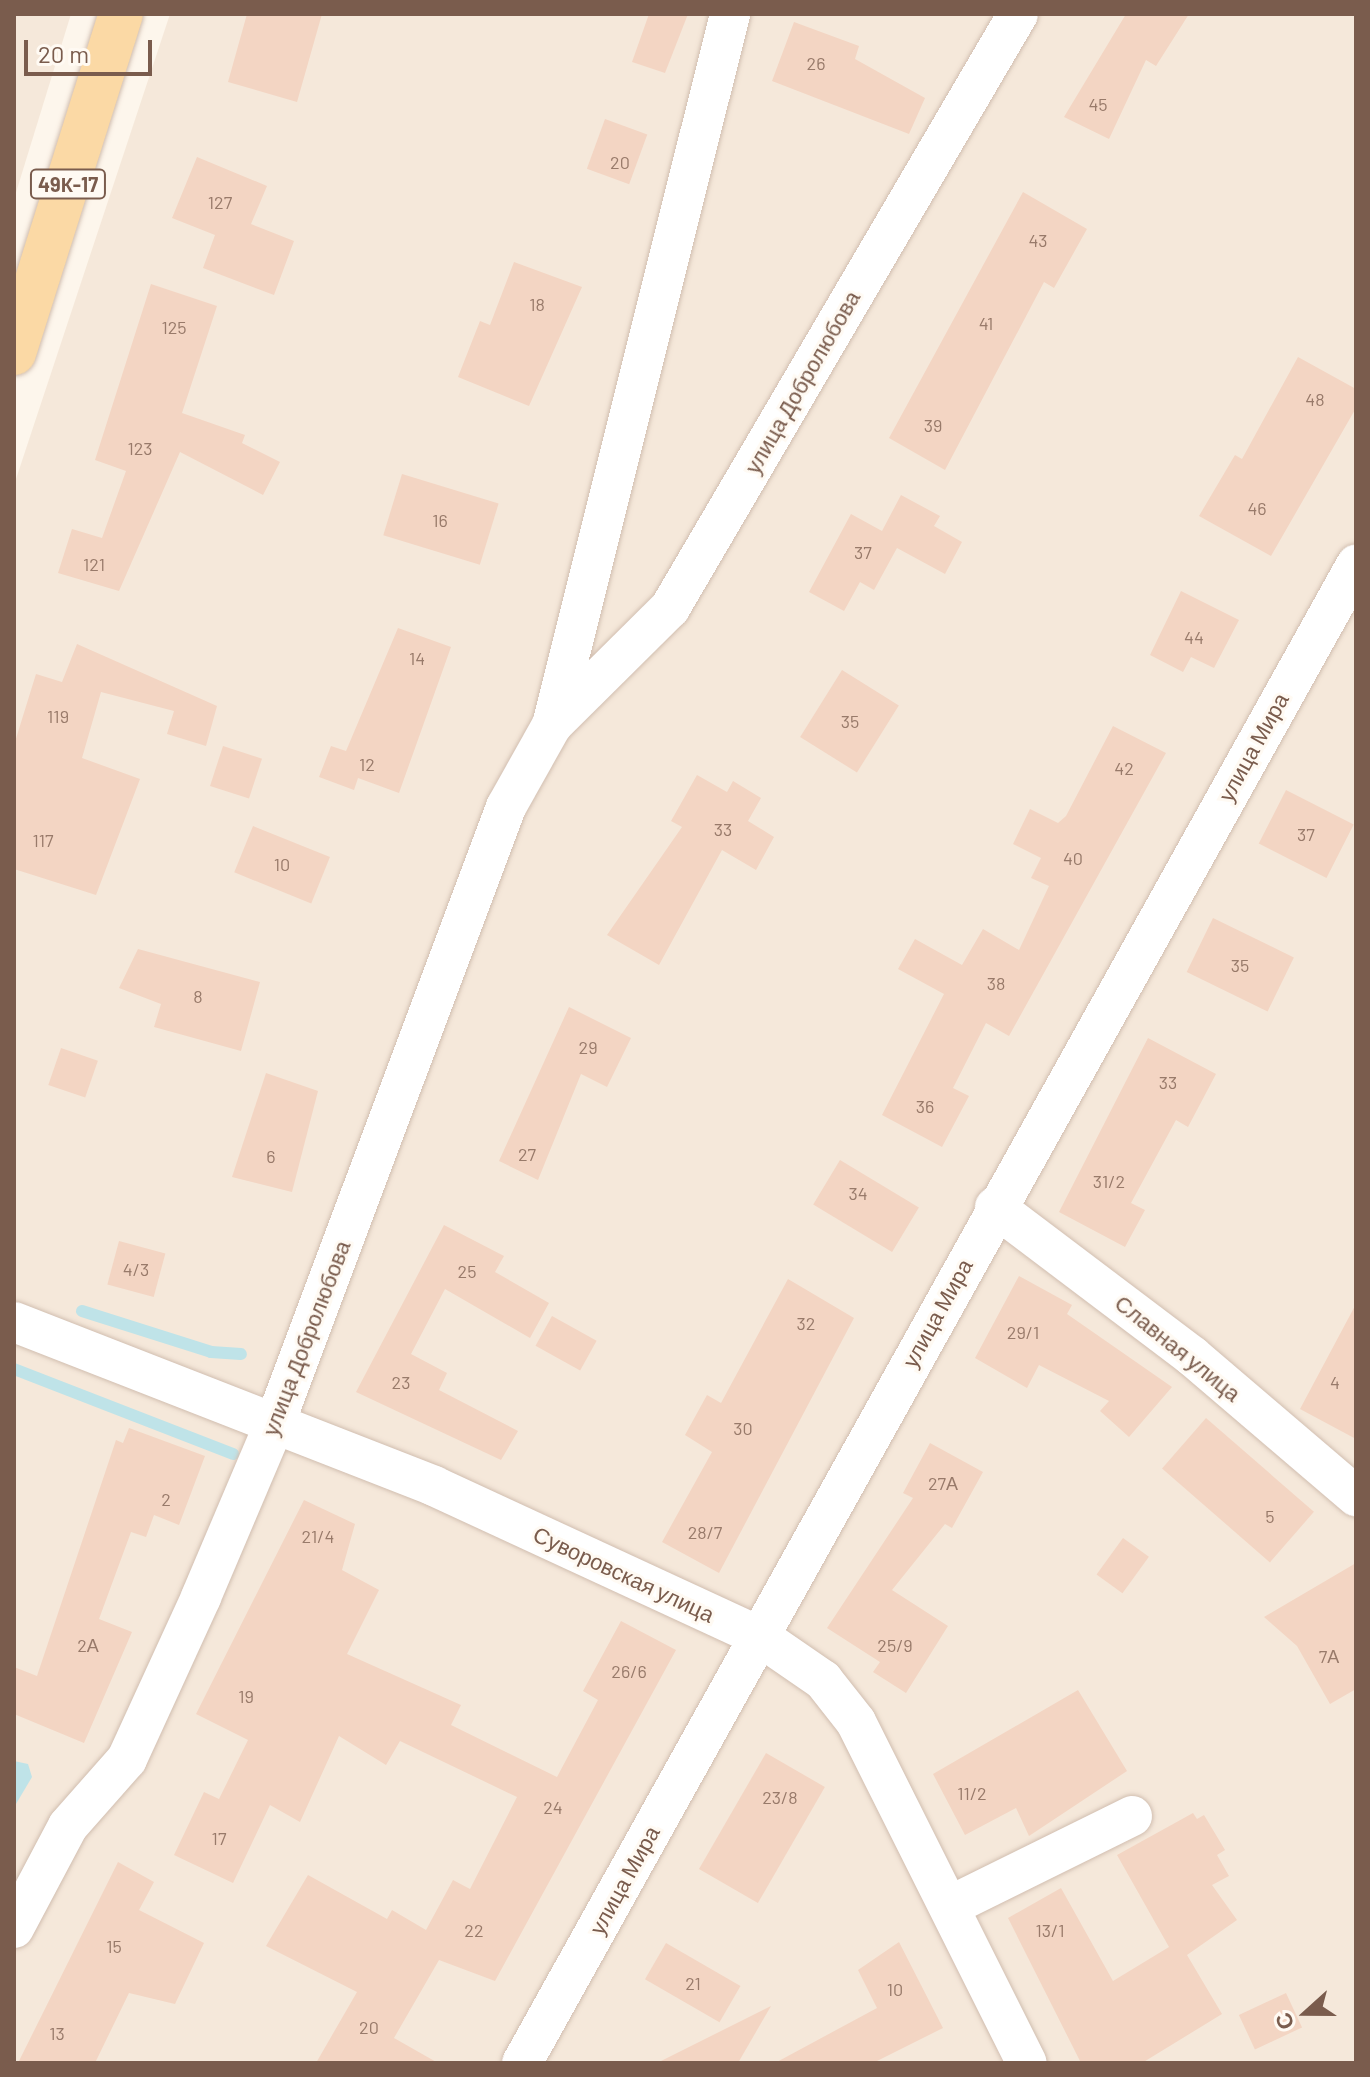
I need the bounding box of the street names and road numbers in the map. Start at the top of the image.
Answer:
road number: 49К-17 [28,168,108,200]
street label: улица Добролюбова [739,286,865,478]
street label: улица Мира [1212,688,1294,806]
street label: улица Добролюбова [257,1237,355,1439]
street label: улица Мира [896,1254,978,1372]
street label: Славная улица [1110,1289,1246,1407]
street label: Суворовская улица [529,1520,719,1628]
street label: улица Мира [583,1821,665,1939]

